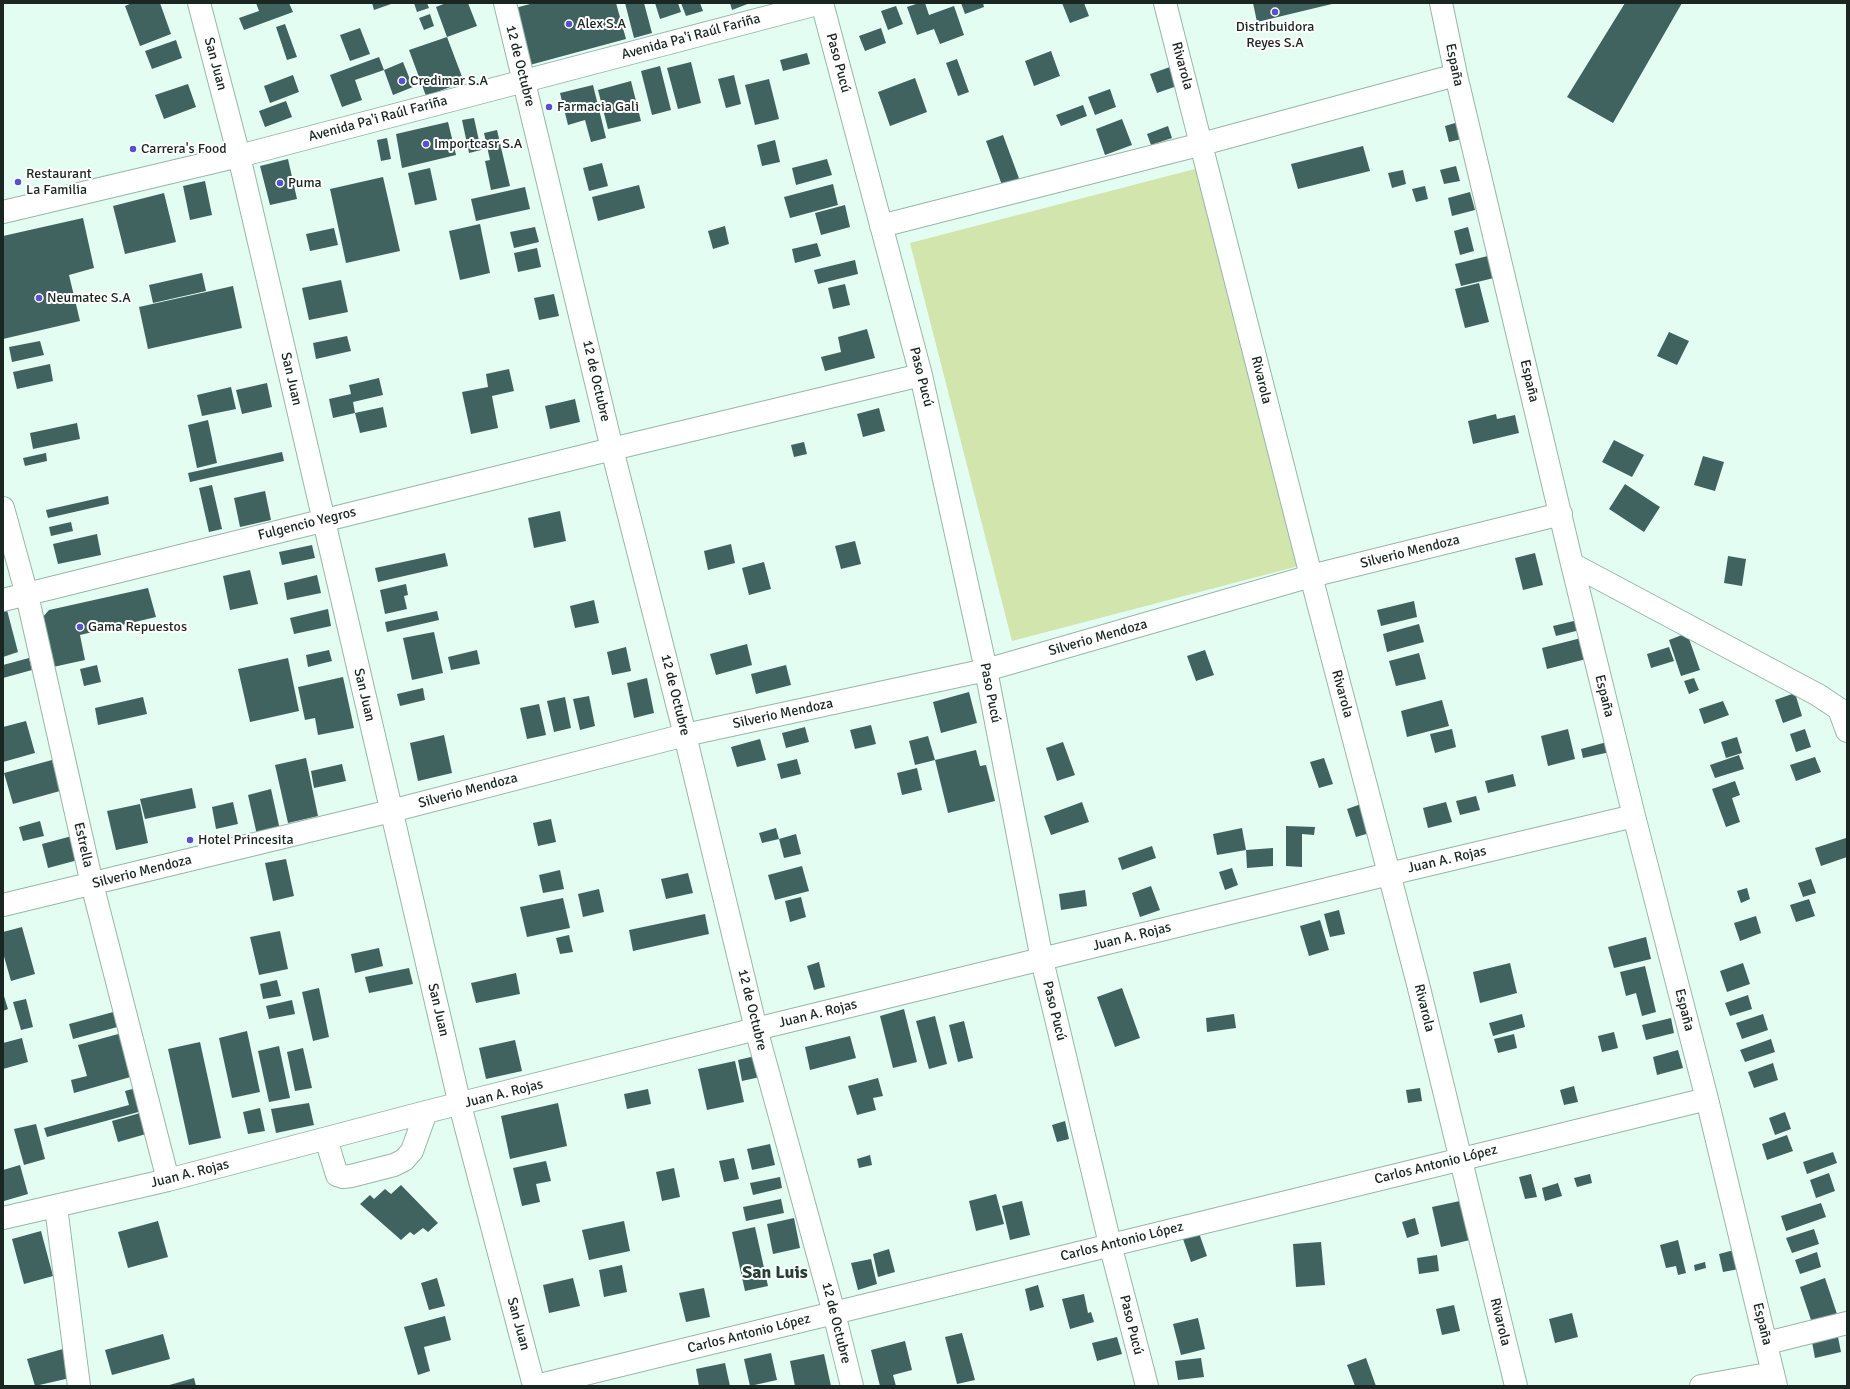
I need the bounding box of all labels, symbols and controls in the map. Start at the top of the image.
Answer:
marker: Distribuidora Reyes S.A [1270,7,1280,17]
street label: Avenida Pa'i Raúl Fariña [620,10,762,64]
place label: Alex S.A [577,16,626,32]
marker: Alex S.A [564,19,574,29]
place label: Distribuidora Reyes S.A [1236,19,1314,52]
street label: 12 de Octubre [502,24,538,108]
street label: Paso Pucú [822,31,854,95]
street label: San Juan [200,36,230,92]
street label: Rivarola [1168,40,1196,92]
street label: España [1441,42,1467,88]
place label: Credimar S.A [410,73,488,89]
marker: Credimar S.A [397,76,407,86]
street label: Avenida Pa'i Raúl Fariña [307,92,449,146]
place label: Farmacia Gali [557,99,639,115]
marker: Farmacia Gali [544,102,554,112]
place label: Importcasr S.A [434,136,522,152]
marker: Importcasr S.A [421,139,431,149]
place label: Carrera's Food [141,141,227,157]
marker: Carrera's Food [128,144,138,154]
place label: Restaurant La Familia [26,166,92,198]
place label: Puma [288,175,322,191]
marker: Restaurant La Familia [13,177,23,187]
marker: Puma [275,178,285,188]
place label: Neumatec S.A [47,290,131,306]
marker: Neumatec S.A [34,293,44,303]
street label: 12 de Octubre [578,339,614,423]
street label: Paso Pucú [905,345,937,409]
street label: San Juan [277,351,305,407]
street label: Rivarola [1247,354,1275,406]
street label: España [1516,358,1542,404]
street label: Fulgencio Yegros [256,504,358,544]
street label: Silverio Mendoza [1358,532,1462,572]
street label: Silverio Mendoza [1047,616,1149,660]
place label: Gama Repuestos [88,619,187,635]
marker: Gama Repuestos [75,622,85,632]
street label: 12 de Octubre [657,653,693,737]
street label: Paso Pucú [976,662,1004,724]
street label: San Juan [350,667,378,723]
street label: Rivarola [1328,668,1356,720]
street label: España [1591,673,1617,719]
street label: Silverio Mendoza [731,695,835,733]
street label: Silverio Mendoza [417,770,519,812]
street label: Estrella [70,821,96,869]
place label: Hotel Princesita [198,832,294,848]
marker: Hotel Princesita [185,835,195,845]
street label: Juan A. Rojas [1406,843,1488,877]
street label: Silverio Mendoza [90,852,194,892]
street label: Juan A. Rojas [1091,919,1173,955]
street label: 12 de Octubre [734,968,770,1052]
street label: Paso Pucú [1038,979,1070,1043]
street label: San Juan [424,982,452,1038]
street label: Rivarola [1410,982,1438,1034]
street label: España [1671,987,1697,1033]
street label: Juan A. Rojas [777,996,859,1032]
street label: Juan A. Rojas [463,1076,545,1112]
street label: Carlos Antonio López [1373,1142,1499,1188]
street label: Juan A. Rojas [149,1156,231,1192]
street label: Carlos Antonio López [1059,1219,1185,1265]
district label: San Luis [742,1262,808,1284]
street label: 12 de Octubre [818,1281,854,1365]
street label: Paso Pucú [1115,1293,1147,1357]
street label: San Juan [503,1296,533,1352]
street label: Rivarola [1486,1296,1514,1348]
street label: España [1749,1301,1775,1347]
street label: Carlos Antonio López [686,1311,812,1357]

